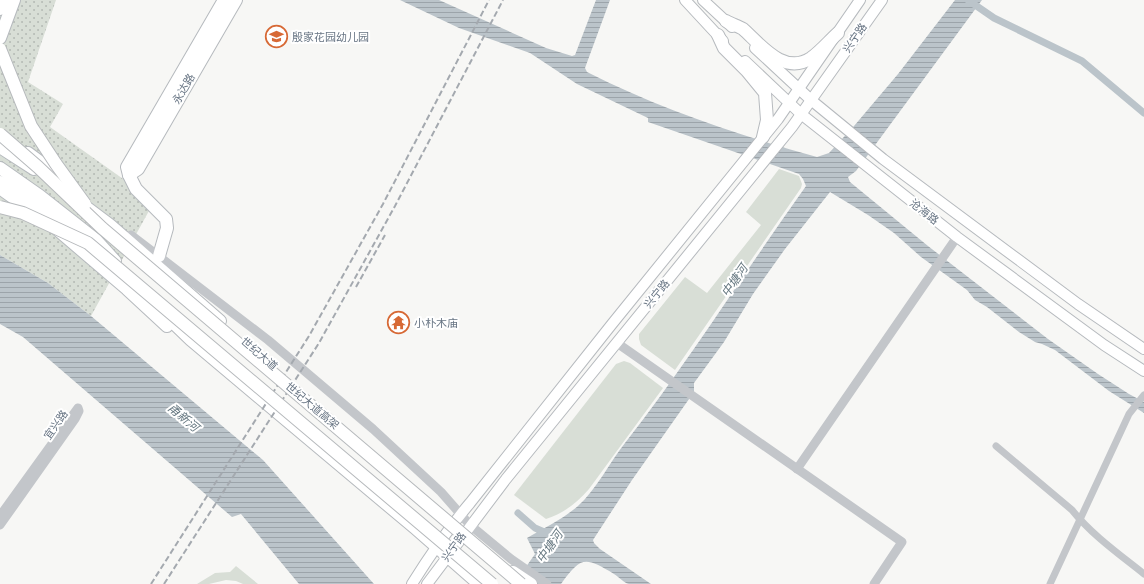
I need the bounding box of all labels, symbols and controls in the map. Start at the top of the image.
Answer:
street label: 兴宁路 [840,21,870,55]
school or university icon: 殷家花园幼儿园 [264,24,290,50]
place label: 殷家花园幼儿园 [292,31,369,44]
street label: 永达路 [170,71,198,107]
street label: 沧海路 [907,197,941,227]
water label: 中塘河 [719,260,753,300]
street label: 兴宁路 [642,277,672,311]
temple icon: 小朴木庙 [386,310,412,336]
place label: 小朴木庙 [414,317,458,330]
street label: 世纪大道 [238,335,280,373]
street label: 世纪大道高架 [283,380,341,432]
water label: 甬新河 [164,401,203,437]
street label: 宜兴路 [41,408,71,442]
water label: 中塘河 [534,526,568,566]
street label: 兴宁路 [439,530,469,564]

